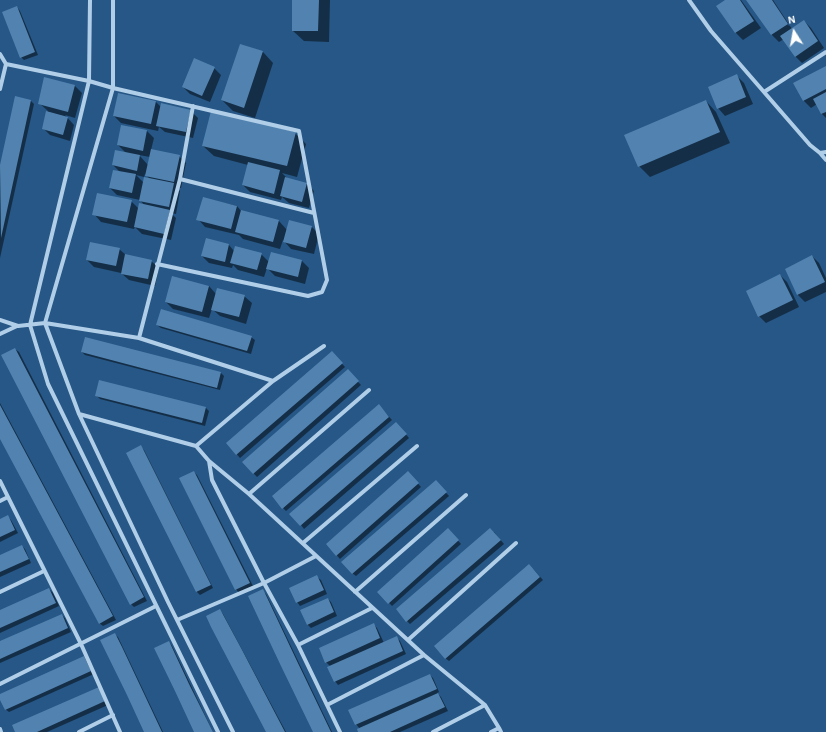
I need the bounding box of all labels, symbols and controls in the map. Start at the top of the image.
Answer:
north arrow [774,12,814,52]
text: N [787,14,796,26]

